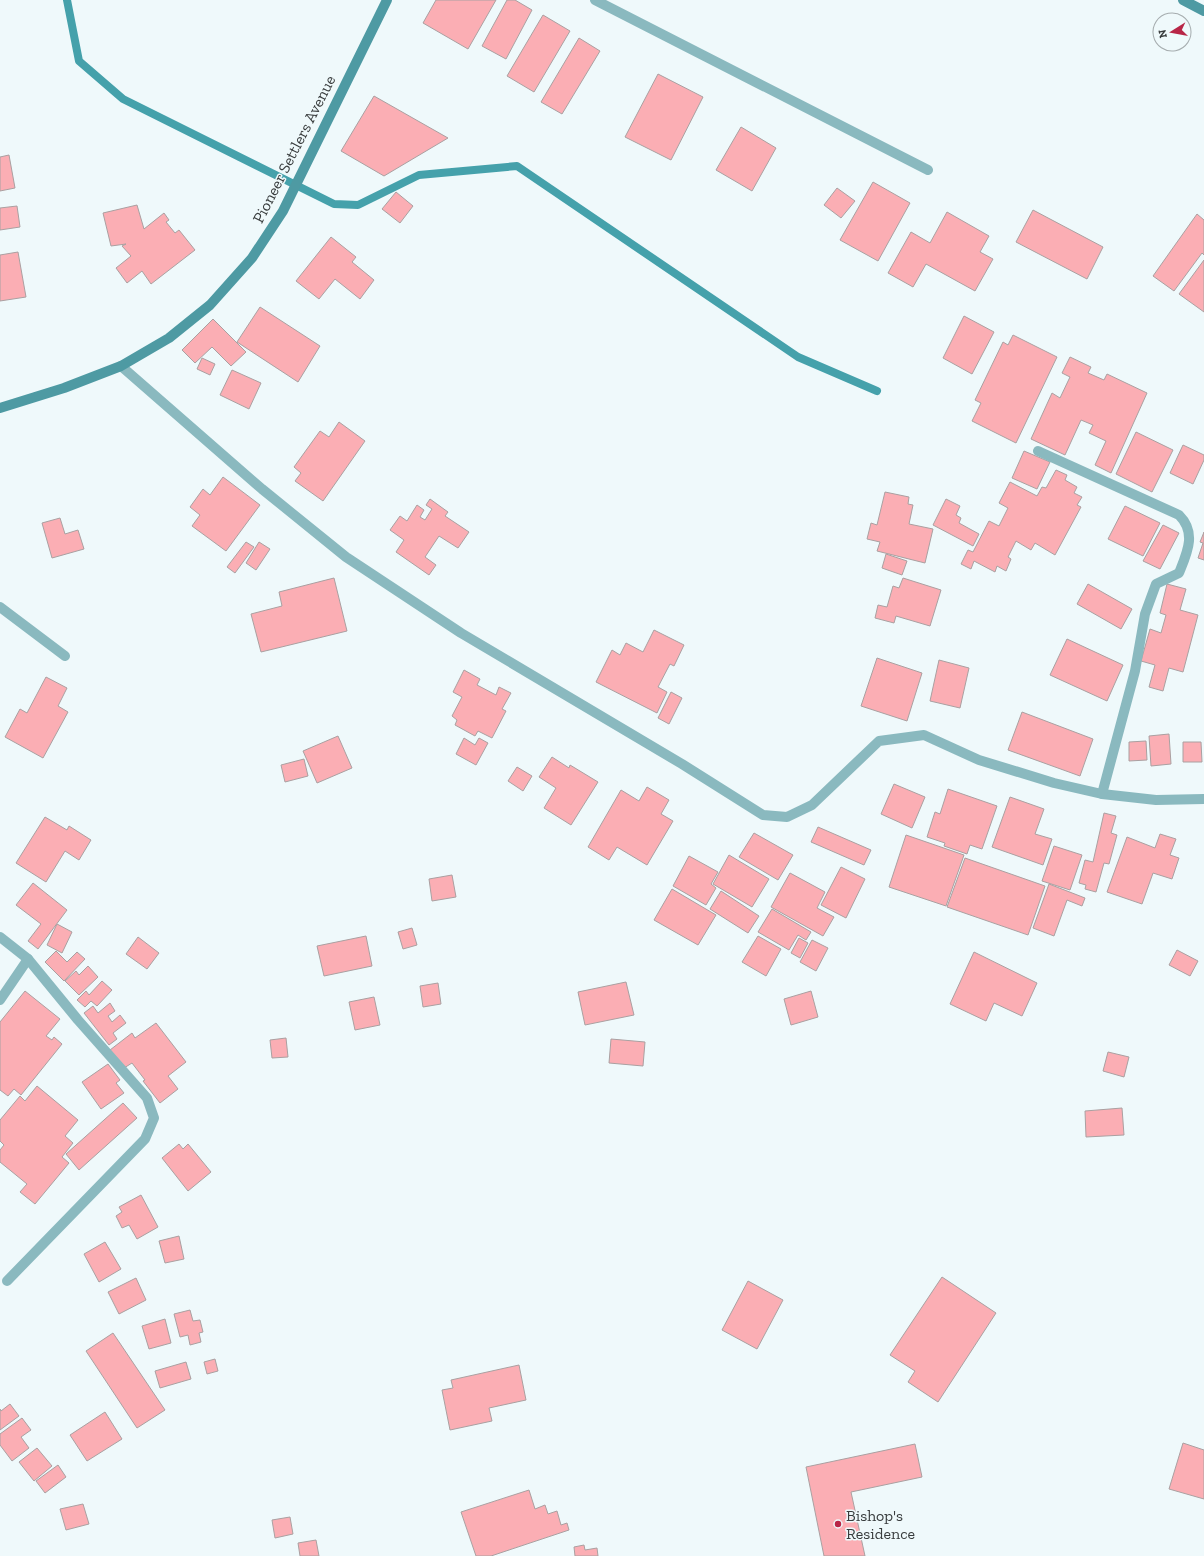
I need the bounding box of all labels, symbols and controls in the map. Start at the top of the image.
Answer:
north arrow [1152,12,1192,52]
text: N [1155,28,1170,39]
street label: Pioneer Settlers Avenue [248,72,340,226]
place label: Bishop's Residence [846,1506,915,1543]
marker: Bishop's Residence [833,1519,843,1529]

